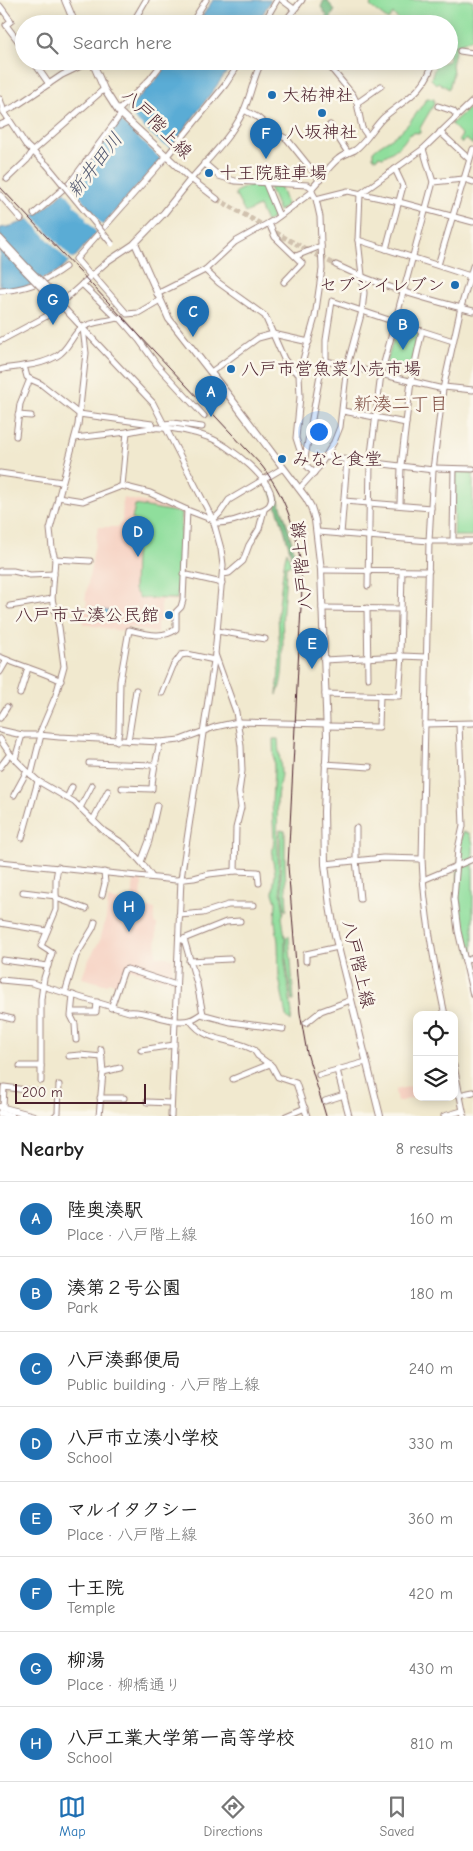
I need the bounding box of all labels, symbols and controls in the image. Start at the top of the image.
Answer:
search box [15,15,458,70]
icon: search [33,29,61,57]
text: Search here [73,32,172,54]
street label: 八戸階上線 [118,85,196,163]
place label: 大祐神社 [282,85,354,106]
marker: 大祐神社 [266,89,278,101]
marker: 八坂神社 [316,107,328,119]
pin: F [250,118,282,159]
place label: 八坂神社 [286,122,358,143]
water label: 新井田川 [63,128,127,202]
place label: 十王院駐車場 [219,163,327,184]
marker: 十王院駐車場 [203,167,215,179]
place label: セブンイレブン [319,275,445,296]
marker: セブンイレブン [449,279,461,291]
pin: G [37,284,69,325]
pin: C [177,296,209,337]
pin: B [387,309,419,350]
place label: 八戸市営魚菜小売市場 [241,359,421,380]
marker: 八戸市営魚菜小売市場 [225,363,237,375]
pin: A [195,376,227,417]
district label: 新湊二丁目 [353,393,449,415]
your location [306,419,332,445]
place label: みなと食堂 [292,449,382,470]
marker: みなと食堂 [276,453,288,465]
pin: D [122,516,154,557]
street label: 八戸階上線 [288,520,316,612]
place label: 八戸市立湊公民館 [15,605,159,626]
marker: 八戸市立湊公民館 [163,609,175,621]
pin: E [296,628,328,669]
pin: H [113,891,145,932]
street label: 八戸階上線 [338,918,378,1010]
map controls [413,1011,458,1101]
button: locate [413,1011,458,1056]
button: layers [413,1056,458,1101]
scale bar [15,1081,146,1104]
text: 200 m [22,1084,63,1101]
text: Nearby [20,1137,84,1161]
text: 8 results [396,1140,453,1158]
text: 陸奥湊駅 [67,1199,143,1221]
text: A [32,1210,40,1228]
text: 160 m [410,1210,453,1228]
text: Place · 八戸階上線 [67,1226,197,1244]
text: 湊第２号公園 [67,1277,181,1299]
text: B [31,1285,41,1303]
text: 180 m [410,1285,453,1303]
text: Park [67,1299,98,1317]
text: 八戸湊郵便局 [67,1349,181,1371]
text: C [31,1360,41,1378]
text: 240 m [409,1360,453,1378]
text: Public building · 八戸階上線 [67,1376,260,1394]
text: 八戸市立湊小学校 [67,1427,219,1449]
text: D [31,1435,41,1453]
text: 330 m [408,1435,453,1453]
text: School [67,1449,113,1467]
text: マルイタクシー [67,1499,198,1521]
text: E [31,1510,41,1528]
text: 360 m [408,1510,453,1528]
text: Place · 八戸階上線 [67,1526,197,1544]
text: 十王院 [67,1577,124,1599]
text: F [31,1585,41,1603]
text: 420 m [409,1585,453,1603]
text: Temple [67,1599,115,1617]
text: 柳湯 [67,1649,105,1671]
text: G [30,1660,42,1678]
text: 430 m [409,1660,453,1678]
text: Place · 柳橋通り [67,1676,181,1694]
text: 八戸工業大学第一高等学校 [67,1727,295,1749]
text: H [30,1735,42,1753]
text: 810 m [410,1735,453,1753]
text: School [67,1749,113,1767]
tab: Map [58,1793,86,1840]
tab: Directions [203,1793,263,1840]
tab: Saved [380,1793,415,1840]

